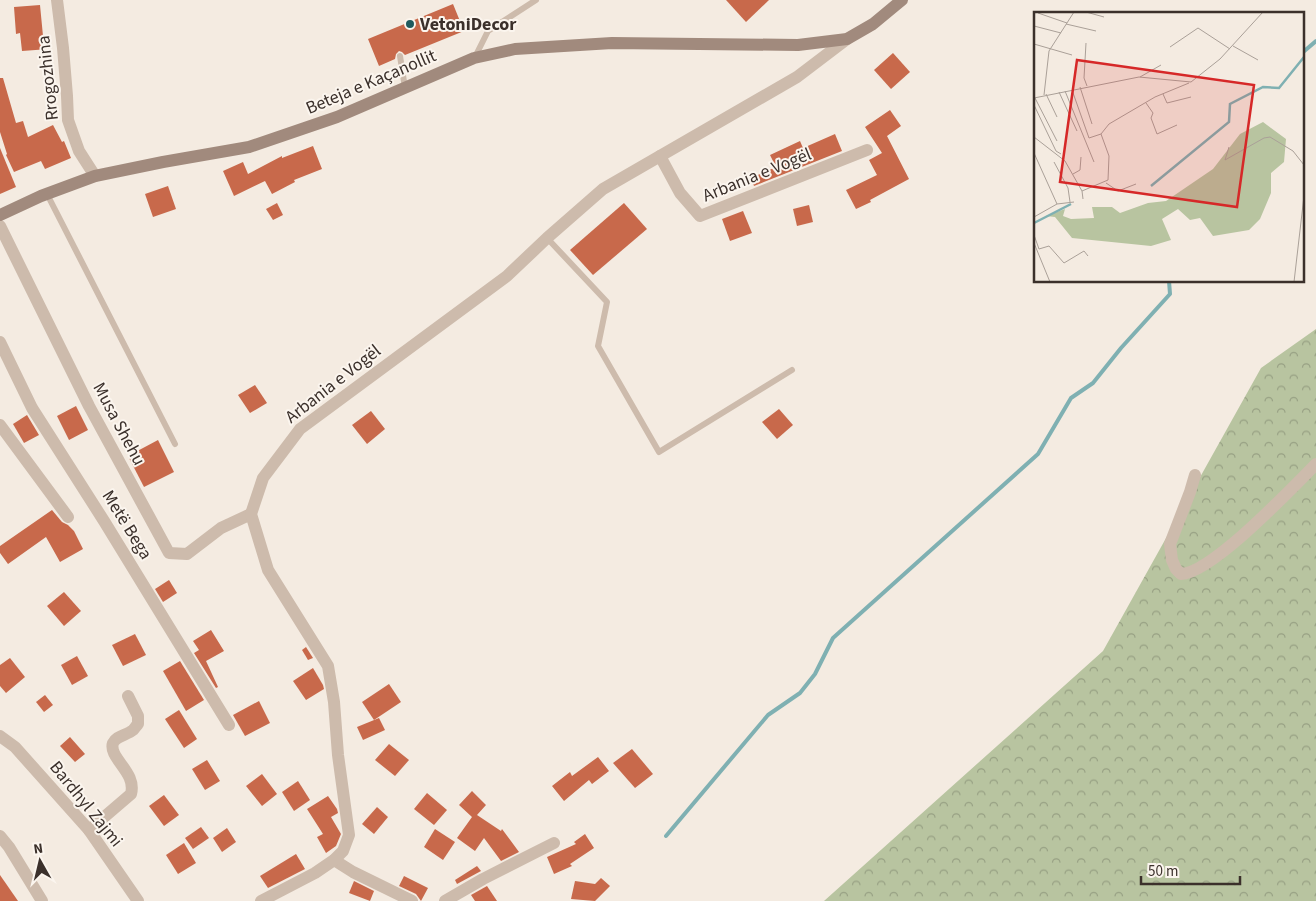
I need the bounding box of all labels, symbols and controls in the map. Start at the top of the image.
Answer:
place label: VetoniDecor [419,12,517,37]
inset map [1034,12,1304,282]
marker: VetoniDecor [404,18,416,30]
street label: Rrogozhina [31,34,65,122]
street label: Beteja e Kaçanollit [302,43,440,121]
street label: Arbania e Vogël [699,142,815,208]
street label: Arbania e Vogël [280,339,386,429]
street label: Musa Shehu [87,378,151,470]
street label: Metë Bega [96,486,158,564]
street label: Bardhyl Zajmi [43,756,129,852]
north arrow [15,836,65,886]
text: N [32,839,44,860]
scale bar [1141,854,1240,886]
text: 50 m [1148,861,1178,882]

